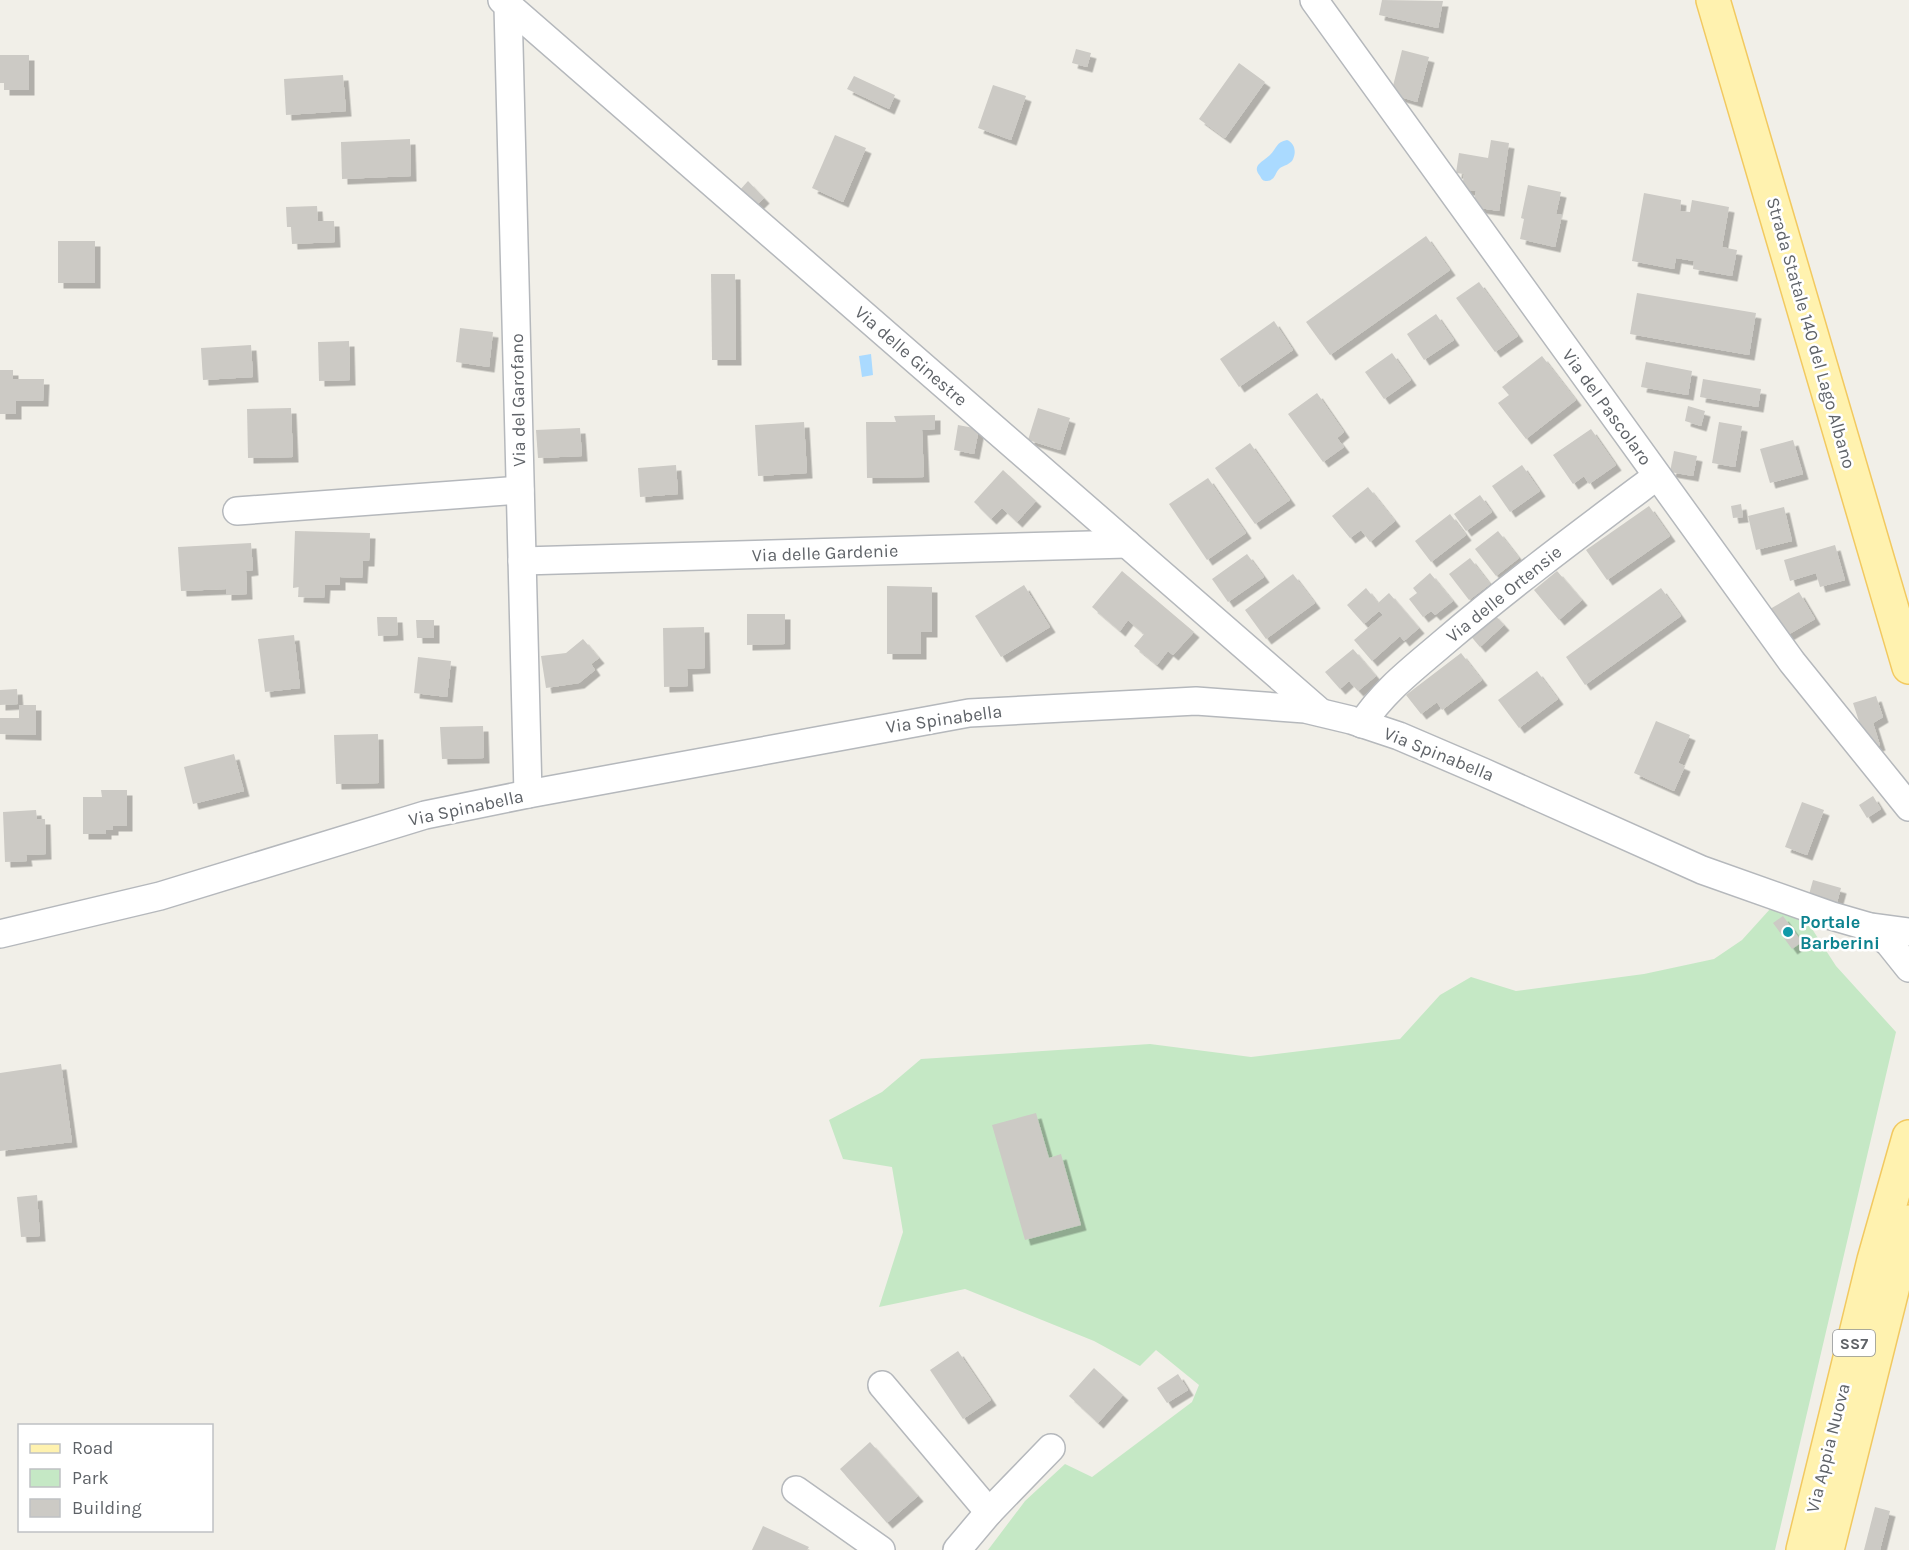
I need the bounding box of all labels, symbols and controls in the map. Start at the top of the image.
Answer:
street label: Strada Statale 140 del Lago Albano [1762,195,1860,471]
street label: Via delle Ginestre [850,301,972,411]
street label: Via del Garofano [506,333,530,467]
street label: Via del Pascolaro [1557,344,1657,470]
street label: Via delle Gardenie [751,539,899,567]
street label: Via delle Ortensie [1442,541,1566,647]
street label: Via Spinabella [884,700,1004,738]
street label: Via Spinabella [1381,722,1497,786]
street label: Via Spinabella [406,785,526,831]
place label: Portale Barberini [1800,911,1880,954]
marker: Portale Barberini [1781,925,1795,939]
road number: SS7 [1833,1330,1875,1356]
street label: Via Appia Nuova [1801,1381,1855,1515]
legend [18,1424,213,1532]
text: Road [72,1437,113,1459]
text: Park [72,1467,109,1489]
text: Building [72,1497,142,1519]

